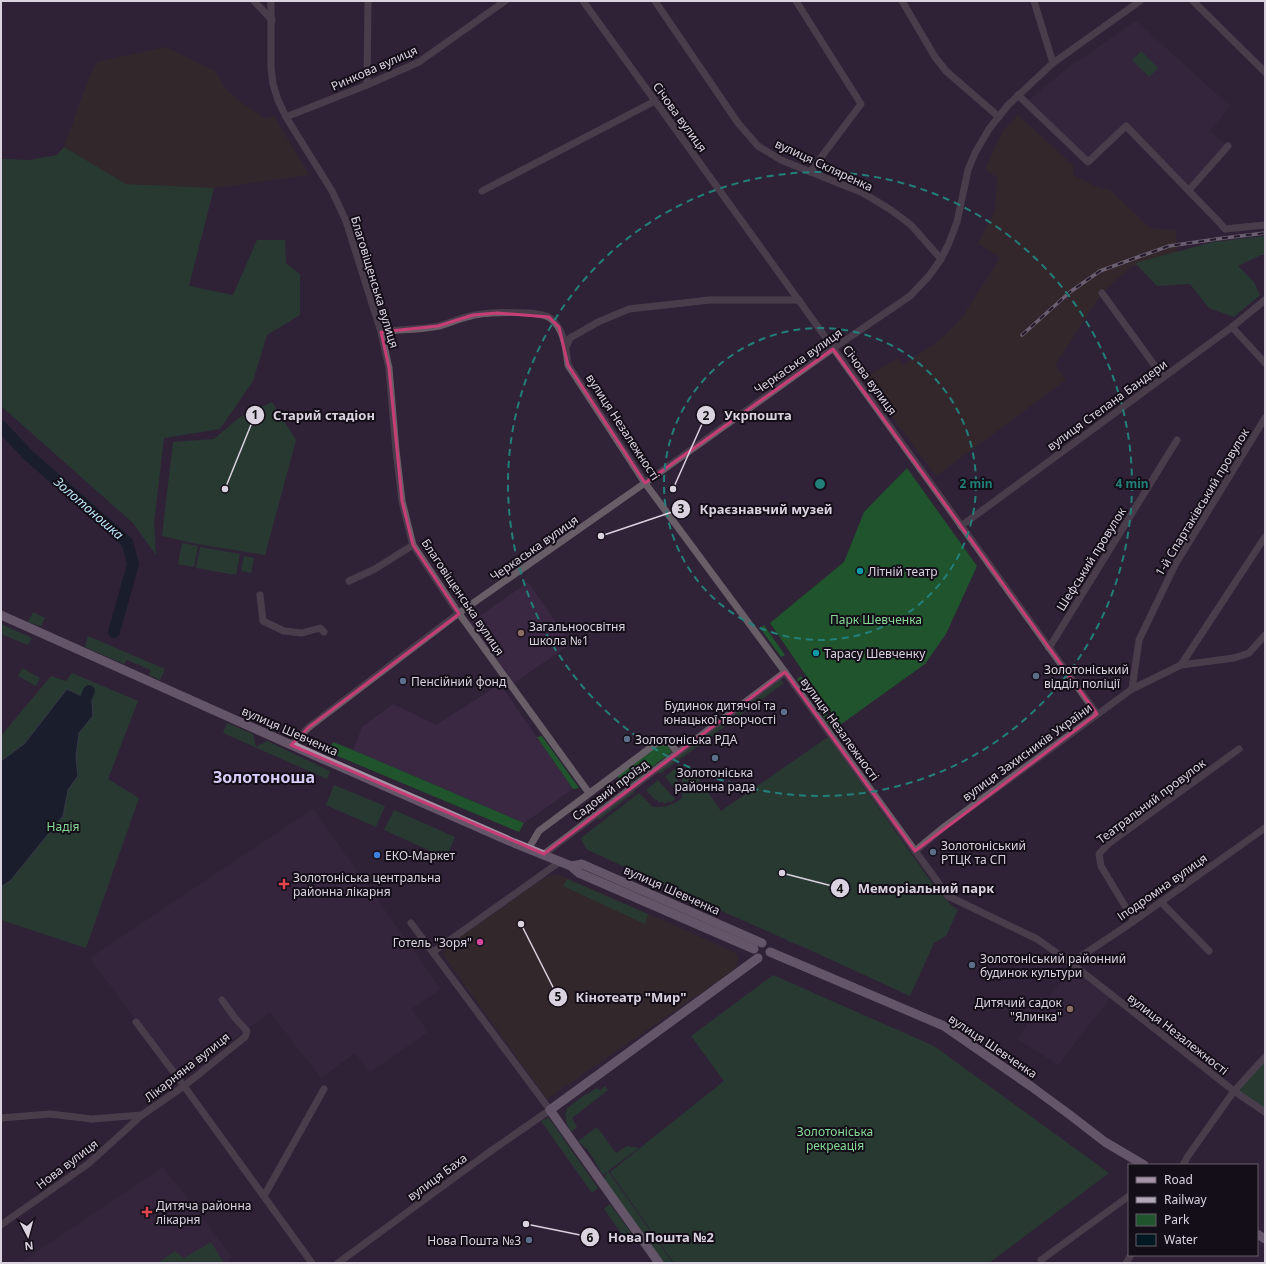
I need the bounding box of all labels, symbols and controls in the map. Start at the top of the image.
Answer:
street label: Ринкова вулиця [328,41,420,95]
street label: Січова вулиця [649,79,711,155]
street label: вулиця Скляренка [772,135,876,195]
street label: Благовіщенська вулиця [347,214,403,350]
street label: Черкаська вулиця [750,324,846,398]
street label: Січова вулиця [839,342,901,418]
street label: вулиця Степана Бандери [1043,356,1171,454]
street label: вулиця Незалежності [582,370,664,484]
callout: Старий стадіон [245,403,383,428]
callout: Укрпошта [696,403,800,428]
text: 1 [252,406,258,423]
text: Старий стадіон [273,406,375,424]
text: Укрпошта [724,406,792,424]
text: 2 [703,407,710,424]
street label: 1-й Спартаківський провулок [1151,424,1253,579]
water label: Золотоношка [50,472,128,544]
text: 2 min [959,475,993,492]
text: 4 min [1115,475,1149,492]
centre of rings [813,477,827,491]
callout: Краєзнавчий музей [671,497,840,522]
text: 3 [678,500,685,517]
text: Краєзнавчий музей [699,500,833,518]
street label: Шефський провулок [1052,503,1130,614]
street label: Черкаська вулиця [486,511,582,585]
street label: Благовіщенська вулиця [418,535,508,659]
place label: Літній театр [868,563,938,580]
marker: Літній театр [855,566,865,576]
park label: Парк Шевченка [830,611,922,628]
place label: Загальноосвітня школа №1 [529,618,625,649]
marker: Загальноосвітня школа №1 [516,628,526,638]
place label: Тарасу Шевченку [824,645,926,662]
marker: Тарасу Шевченку [811,648,821,658]
place label: Золотоніський відділ поліції [1044,661,1129,692]
marker: Золотоніський відділ поліції [1031,671,1041,681]
place label: Пенсійний фонд [411,673,507,690]
street label: вулиця Незалежності [797,674,883,784]
marker: Пенсійний фонд [398,676,408,686]
place label: Будинок дитячої та юнацької творчості [664,697,776,728]
street label: вулиця Захисників України [959,699,1095,805]
street label: вулиця Шевченка [239,702,341,760]
marker: Будинок дитячої та юнацької творчості [779,707,789,717]
place label: Золотоніська РДА [635,731,738,748]
marker: Золотоніська РДА [622,734,632,744]
marker: Золотоніська районна рада [710,753,720,763]
street label: Театральний провулок [1093,754,1209,848]
street label: Садовий проїзд [568,755,652,824]
place label: Золотоніська районна рада [674,764,756,795]
district label: Золотоноша [213,766,315,788]
park label: Надія [47,818,79,835]
place label: Золотоніський РТЦК та СП [941,837,1026,868]
place label: ЕКО-Маркет [385,847,455,864]
marker: Золотоніський РТЦК та СП [928,847,938,857]
street label: Іподромна вулиця [1113,849,1211,925]
marker: ЕКО-Маркет [372,850,382,860]
street label: вулиця Шевченка [621,861,723,919]
place label: Золотоніська центральна районна лікарня [293,869,441,900]
callout: Меморіальний парк [830,876,1002,901]
marker: Золотоніська центральна районна лікарня [278,878,290,890]
text: Меморіальний парк [858,879,994,897]
text: 4 [837,880,844,897]
place label: Готель "Зоря" [393,934,472,951]
marker: Готель "Зоря" [475,937,485,947]
place label: Золотоніський районний будинок культури [980,950,1126,981]
marker: Золотоніський районний будинок культури [967,960,977,970]
callout: Кінотеатр "Мир" [548,985,695,1010]
text: 5 [555,988,562,1005]
text: Кінотеатр "Мир" [576,988,686,1006]
street label: вулиця Незалежності [1124,989,1232,1079]
place label: Дитячий садок "Ялинка" [975,994,1063,1025]
marker: Дитячий садок "Ялинка" [1065,1004,1075,1014]
street label: вулиця Шевченка [945,1010,1041,1082]
street label: Лікарняна вулиця [141,1028,233,1106]
park label: Золотоніська рекреація [797,1123,873,1154]
street label: Нова вулиця [33,1135,101,1193]
street label: вулиця Баха [404,1149,470,1205]
legend [1128,1164,1258,1256]
text: Road [1164,1171,1193,1188]
text: Railway [1164,1191,1208,1208]
place label: Дитяча районна лікарня [156,1197,252,1228]
marker: Дитяча районна лікарня [141,1206,153,1218]
text: Park [1164,1211,1190,1228]
north arrow [8,1216,48,1256]
callout: Нова Пошта №2 [580,1225,722,1250]
text: Нова Пошта №2 [608,1228,714,1246]
text: 6 [587,1229,594,1246]
text: Water [1164,1231,1198,1248]
place label: Нова Пошта №3 [427,1232,521,1249]
marker: Нова Пошта №3 [524,1235,534,1245]
text: N [24,1239,34,1254]

